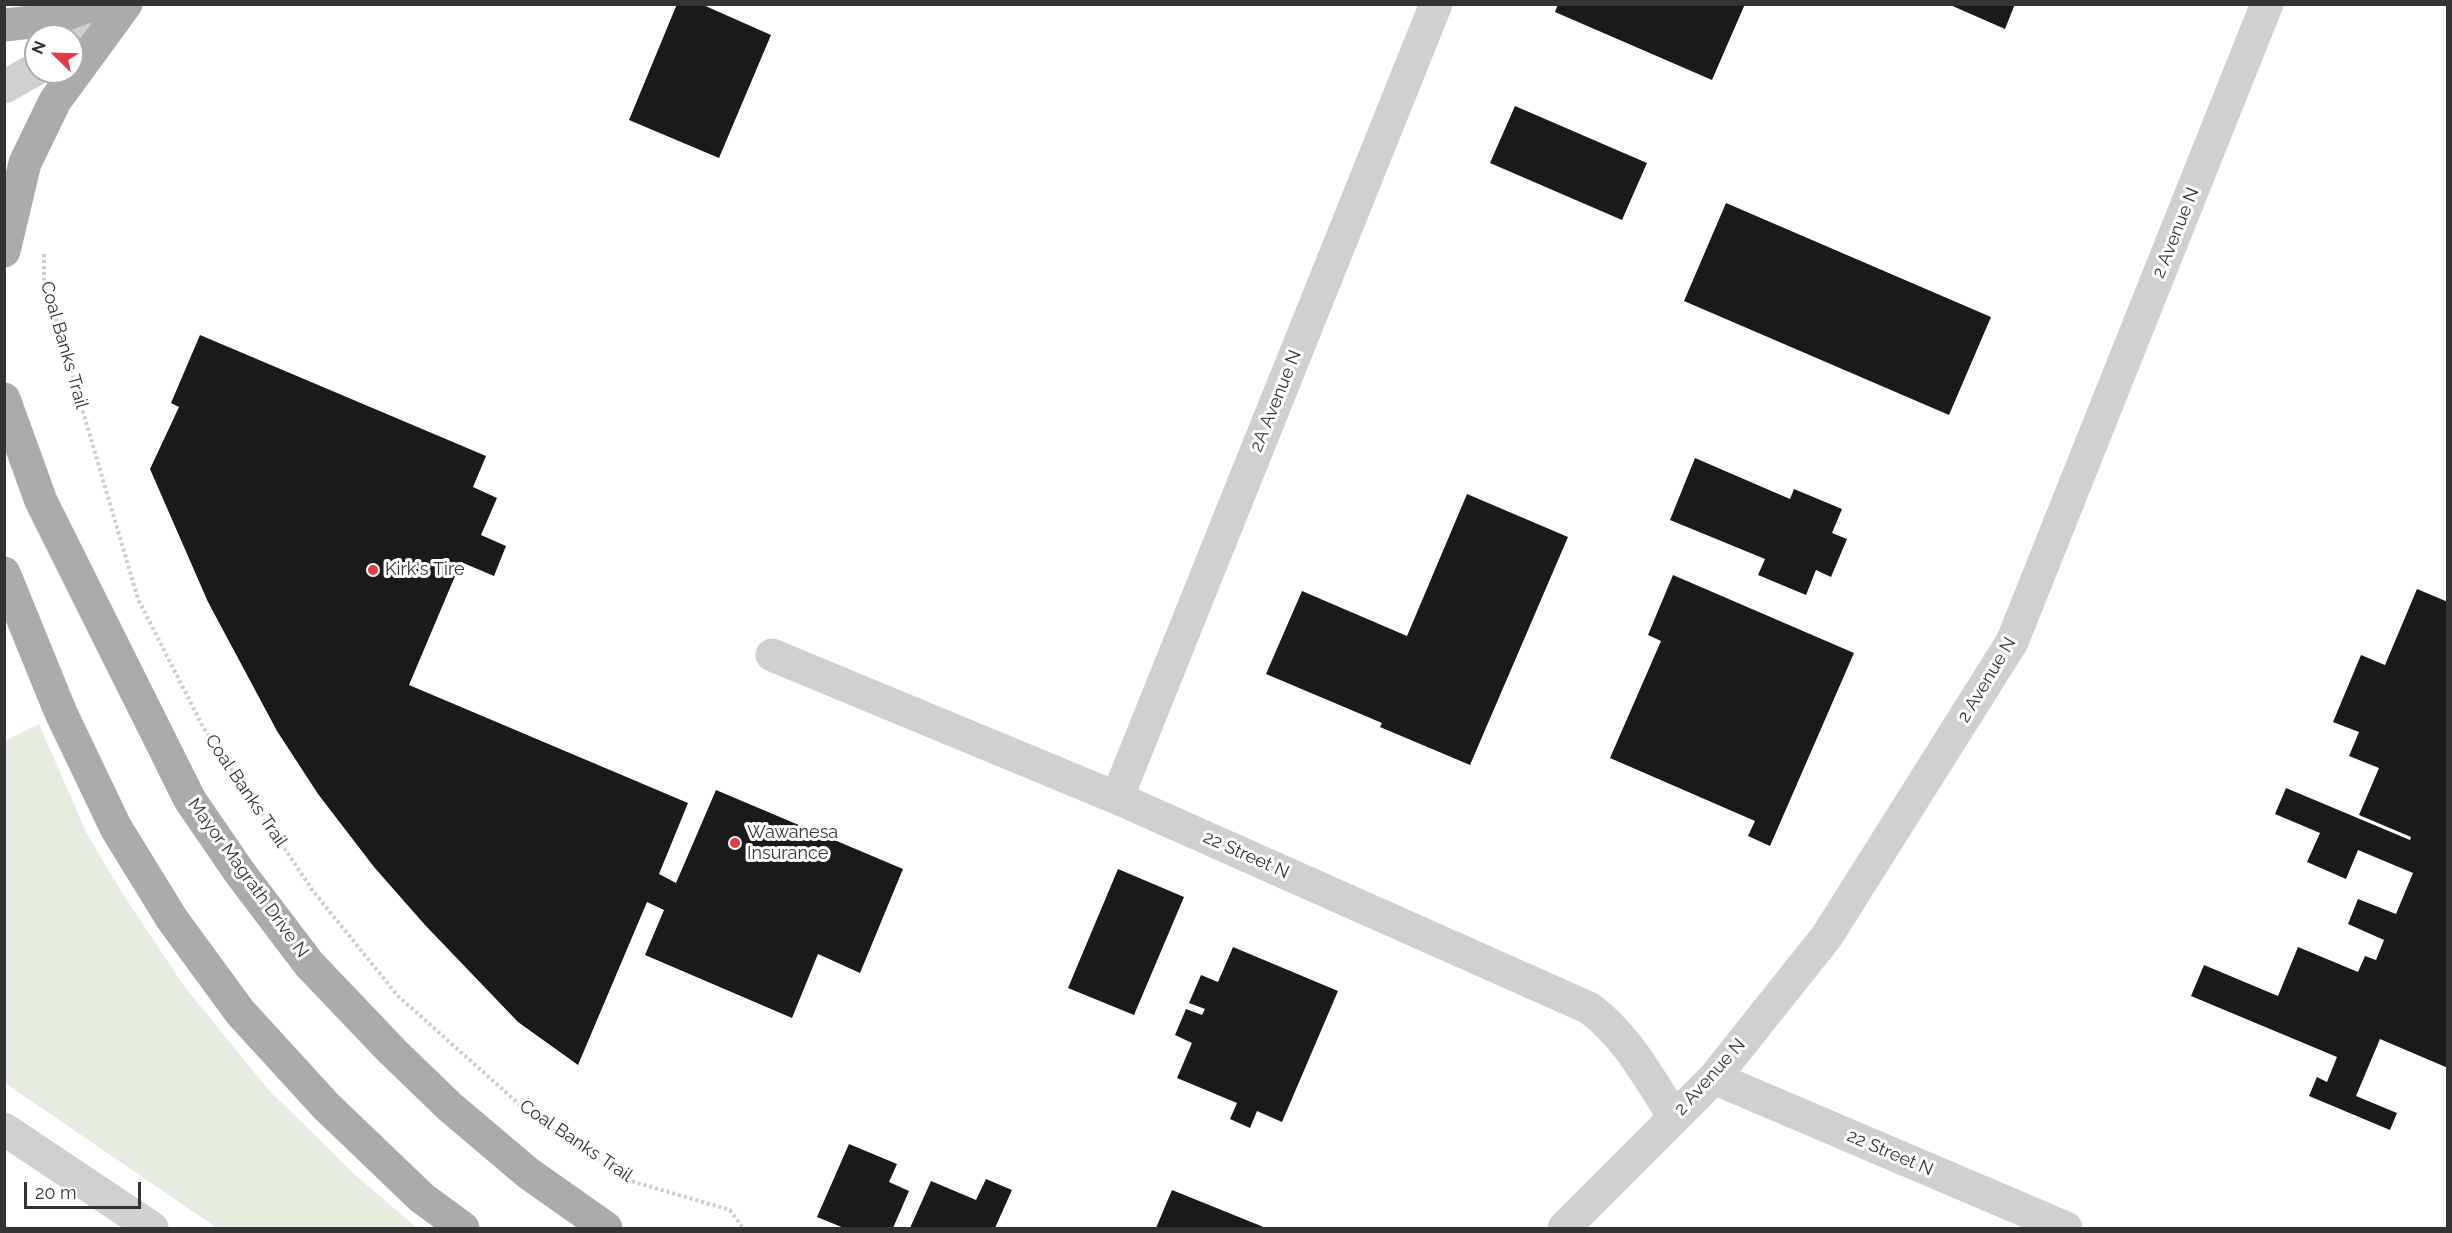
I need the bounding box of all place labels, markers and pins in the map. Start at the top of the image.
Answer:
place label: Kirk's Tire [385,559,465,581]
marker: Kirk's Tire [366,563,380,577]
place label: Wawanesa Insurance [747,822,838,864]
marker: Wawanesa Insurance [728,836,742,850]

